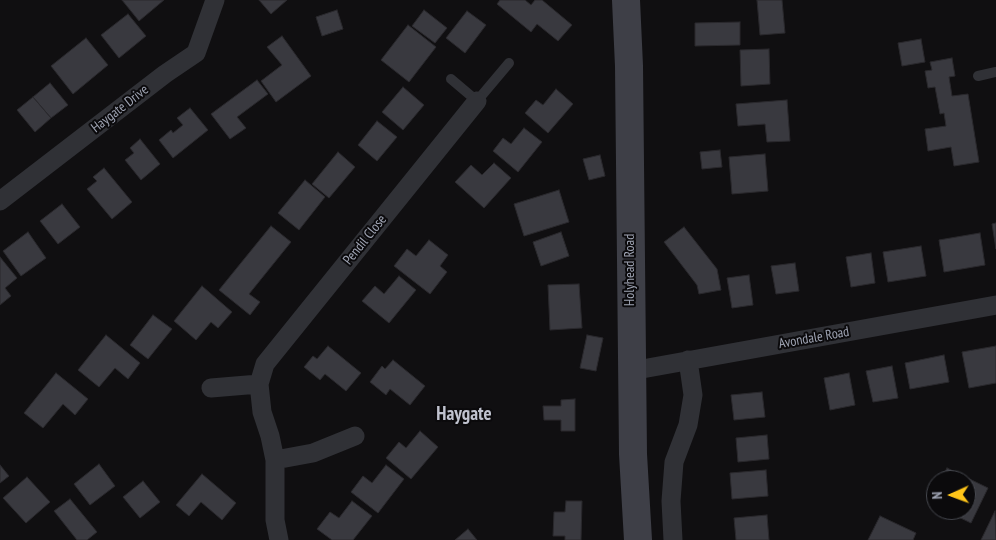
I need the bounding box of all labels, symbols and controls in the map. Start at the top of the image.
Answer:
street label: Haygate Drive [88,81,152,137]
street label: Pendil Close [340,212,390,268]
street label: Holyhead Road [622,234,638,306]
street label: Avondale Road [777,324,851,352]
district label: Haygate [436,404,492,426]
north arrow [926,470,976,520]
text: N [928,491,946,500]

